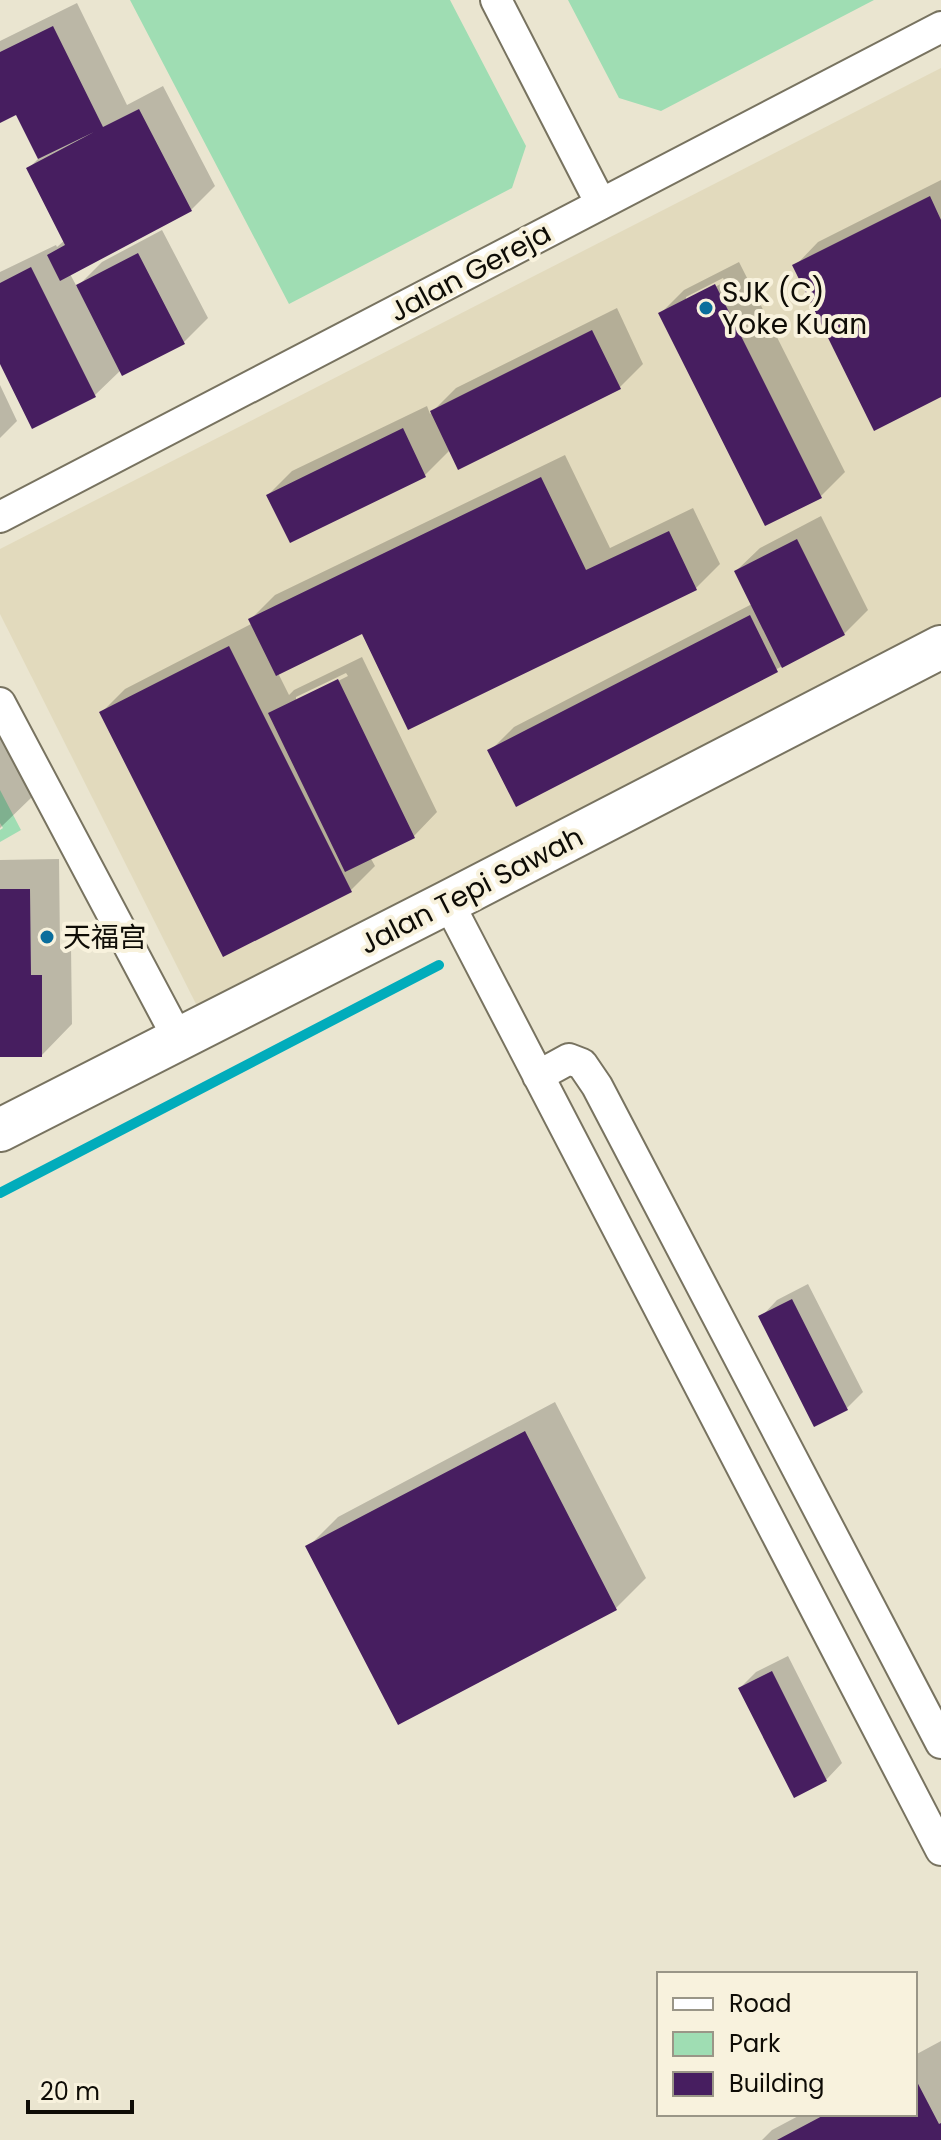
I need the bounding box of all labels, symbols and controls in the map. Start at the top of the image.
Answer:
street label: Jalan Gereja [383,213,558,331]
place label: SJK (C) Yoke Kuan [722,273,867,344]
marker: SJK (C) Yoke Kuan [697,299,715,317]
street label: Jalan Tepi Sawah [353,817,590,964]
place label: 天福宫 [63,918,147,957]
marker: 天福宫 [38,928,56,946]
legend [657,1972,917,2116]
text: Road [729,1987,791,2020]
text: Park [729,2027,781,2060]
scale bar [28,2064,132,2114]
text: Building [729,2067,825,2100]
text: 20 m [40,2075,100,2108]

